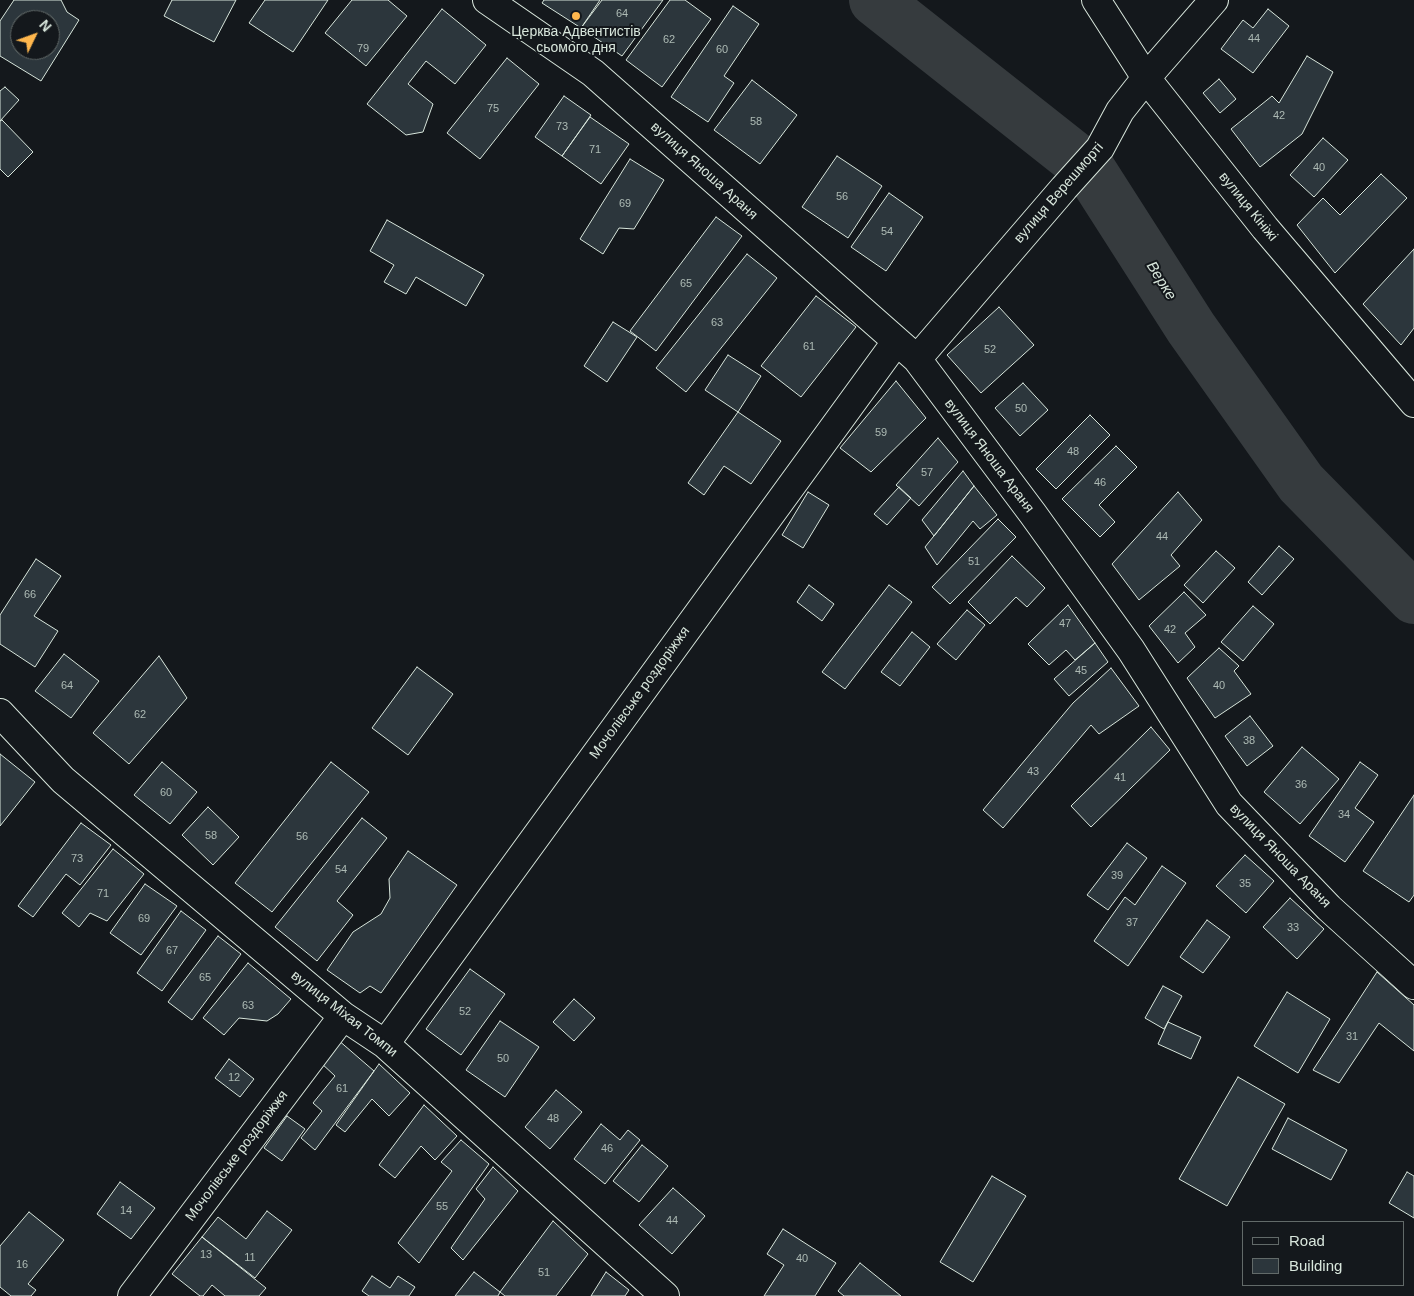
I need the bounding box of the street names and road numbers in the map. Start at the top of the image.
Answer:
street label: вулиця Яноша Араня [647,119,761,223]
street label: вулиця Верешморті [1011,139,1107,247]
street label: вулиця Кініжі [1215,169,1281,245]
street label: вулиця Яноша Араня [941,396,1037,516]
street label: Мочолівське роздоріжжя [586,624,694,762]
street label: вулиця Яноша Араня [1226,801,1334,911]
street label: вулиця Міхая Томпи [287,967,401,1061]
street label: Мочолівське роздоріжжя [182,1087,292,1225]

